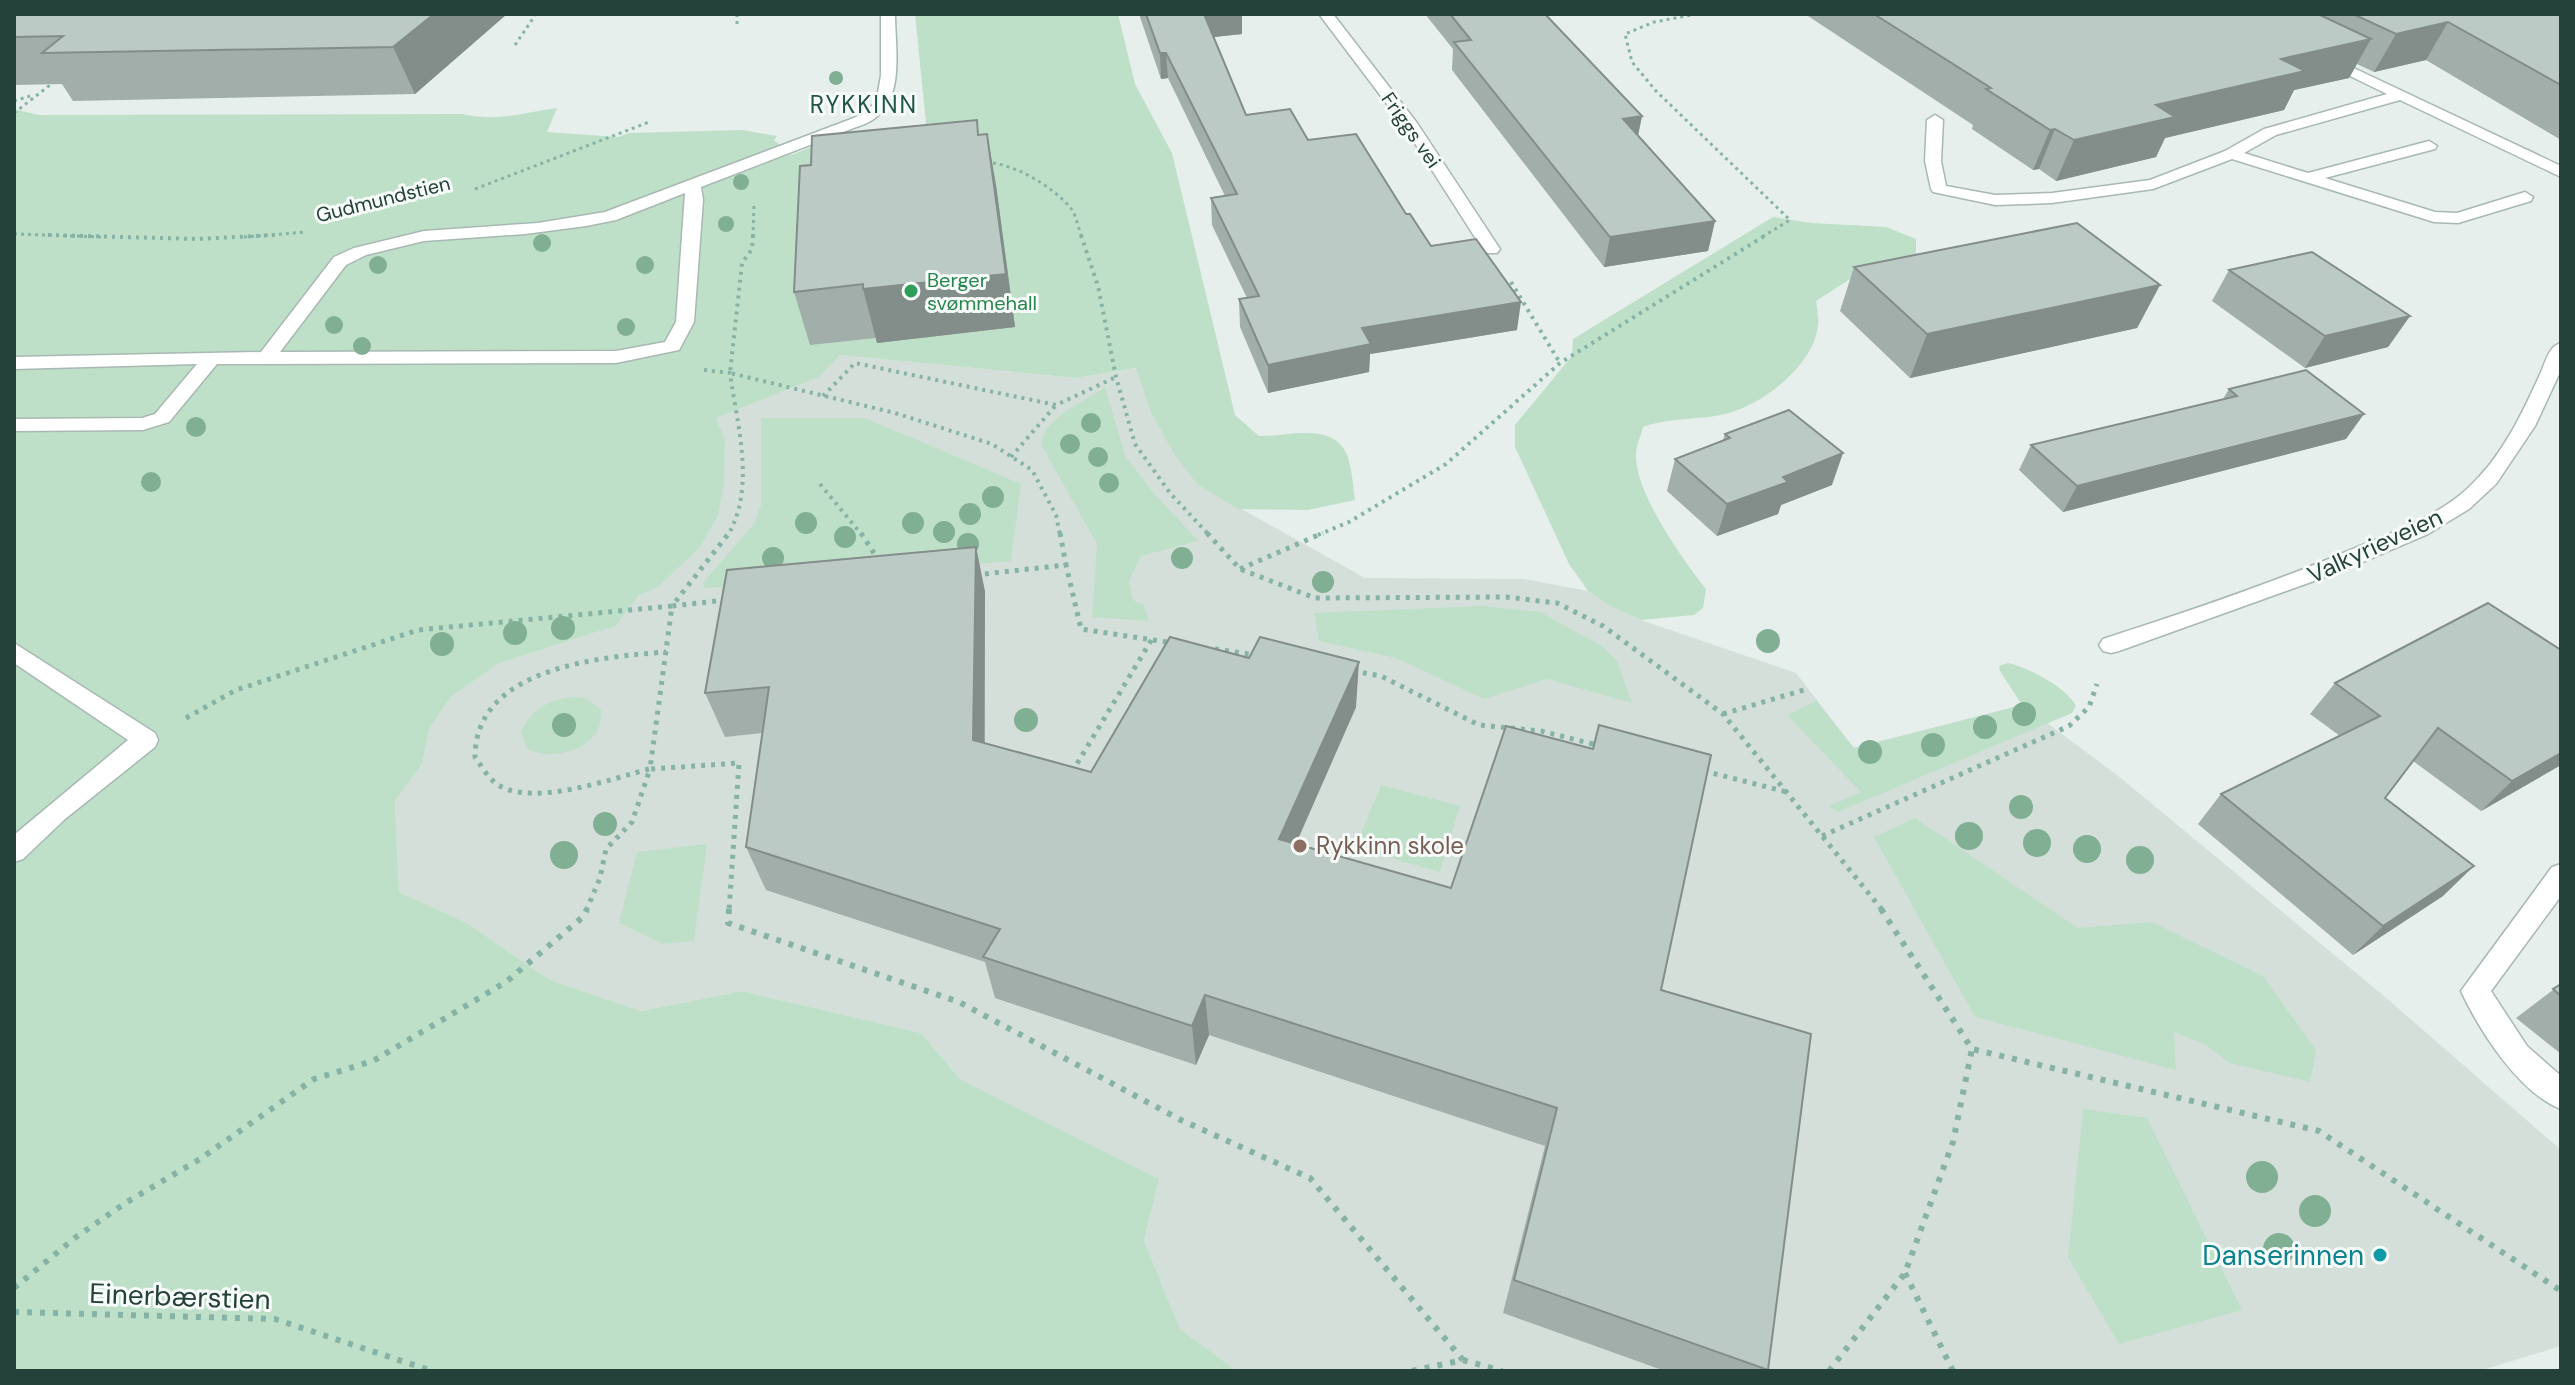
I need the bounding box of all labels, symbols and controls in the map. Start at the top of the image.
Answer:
street label: Friggs vei [1375,87,1447,173]
district label: RYKKINN [810,89,918,120]
street label: Gudmundstien [313,170,453,228]
place label: Berger svømmehall [927,267,1037,316]
marker: Berger svømmehall [902,282,920,300]
street label: Valkyrieveien [2302,501,2447,590]
place label: Rykkinn skole [1316,830,1464,861]
marker: Rykkinn skole [1291,837,1309,855]
place label: Danserinnen [2202,1237,2364,1274]
marker: Danserinnen [2371,1246,2389,1264]
street label: Einerbærstien [89,1275,271,1318]

